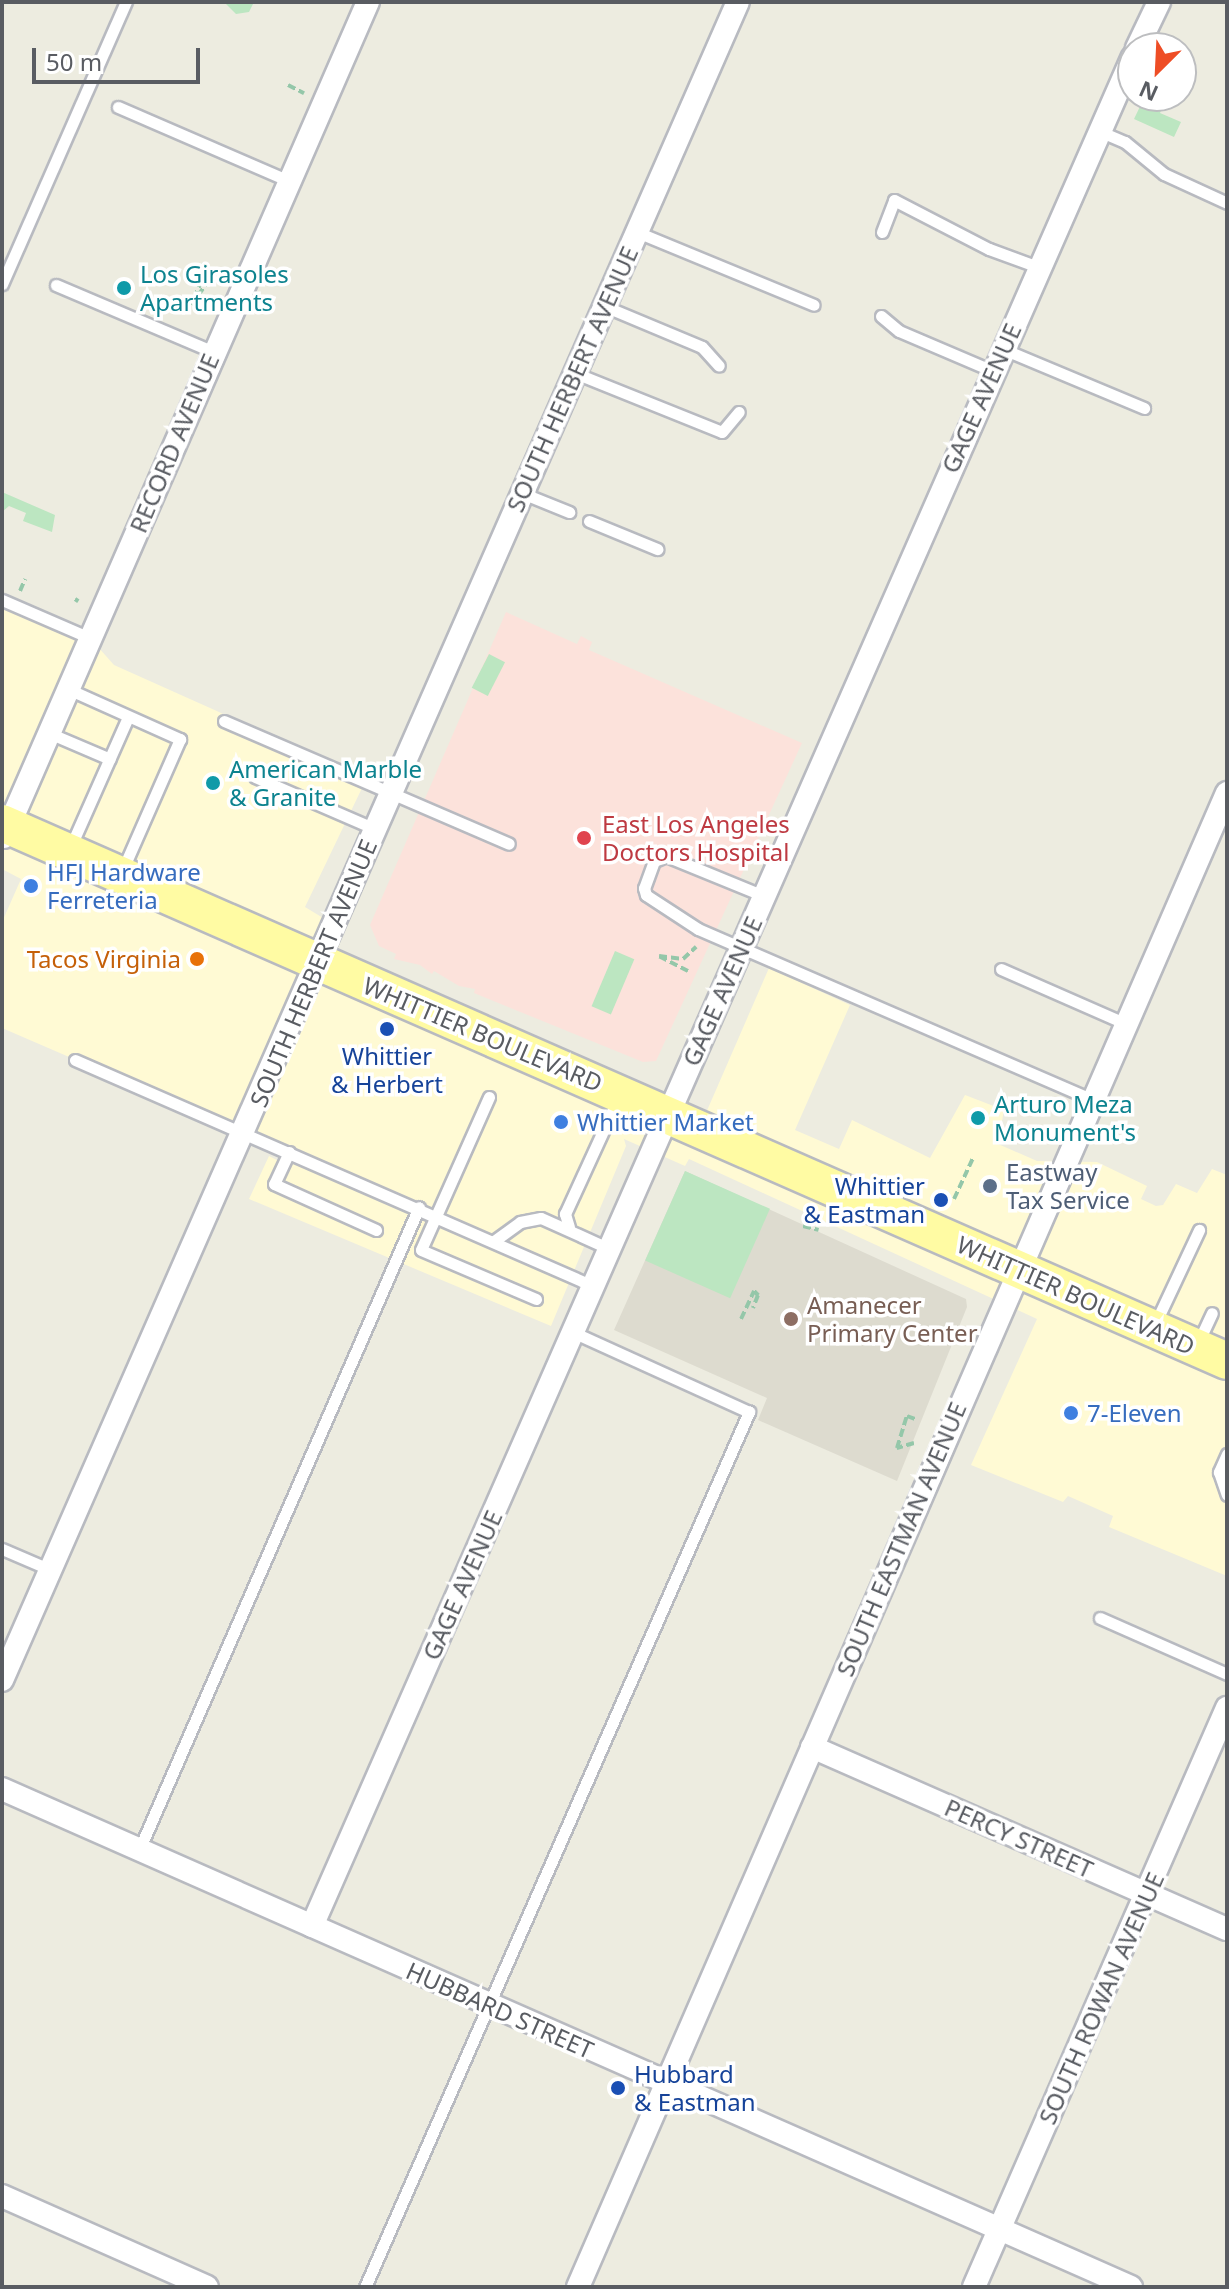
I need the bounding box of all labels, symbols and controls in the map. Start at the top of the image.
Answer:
scale bar [36,32,204,82]
north arrow [1117,32,1197,112]
text: 50 m [46,45,102,78]
text: N [1134,75,1162,109]
street label: SOUTH HERBERT AVENUE [500,242,644,516]
place label: Los Girasoles Apartments [140,260,289,316]
marker: Los Girasoles Apartments [115,279,133,297]
street label: GAGE AVENUE [935,319,1027,477]
street label: RECORD AVENUE [123,349,225,537]
place label: American Marble & Granite [229,755,422,811]
marker: American Marble & Granite [204,774,222,792]
place label: East Los Angeles Doctors Hospital [602,810,790,866]
marker: East Los Angeles Doctors Hospital [573,827,595,849]
street label: SOUTH HERBERT AVENUE [244,835,382,1111]
place label: HFJ Hardware Ferreteria [47,858,201,914]
marker: HFJ Hardware Ferreteria [22,877,40,895]
street label: GAGE AVENUE [676,912,768,1070]
place label: Tacos Virginia [27,945,181,973]
marker: Tacos Virginia [188,950,206,968]
street label: WHITTIER BOULEVARD [359,971,607,1097]
marker: Whittier & Herbert [378,1020,396,1038]
place label: Whittier & Herbert [331,1042,443,1098]
place label: Arturo Meza Monument's [994,1090,1136,1146]
place label: Whittier Market [577,1108,754,1136]
marker: Arturo Meza Monument's [969,1109,987,1127]
marker: Whittier Market [552,1113,570,1131]
place label: Eastway Tax Service [1006,1158,1130,1214]
place label: Whittier & Eastman [803,1172,925,1228]
marker: Eastway Tax Service [981,1177,999,1195]
marker: Whittier & Eastman [932,1191,950,1209]
street label: WHITTIER BOULEVARD [953,1230,1199,1360]
place label: Amanecer Primary Center [807,1291,978,1347]
marker: Amanecer Primary Center [782,1310,800,1328]
street label: SOUTH EASTMAN AVENUE [830,1398,972,1680]
place label: 7-Eleven [1087,1399,1182,1427]
marker: 7-Eleven [1062,1404,1080,1422]
street label: GAGE AVENUE [416,1506,508,1664]
street label: PERCY STREET [940,1792,1098,1884]
street label: SOUTH ROWAN AVENUE [1032,1868,1170,2128]
street label: HUBBARD STREET [402,1956,598,2064]
place label: Hubbard & Eastman [634,2060,756,2116]
marker: Hubbard & Eastman [609,2079,627,2097]

